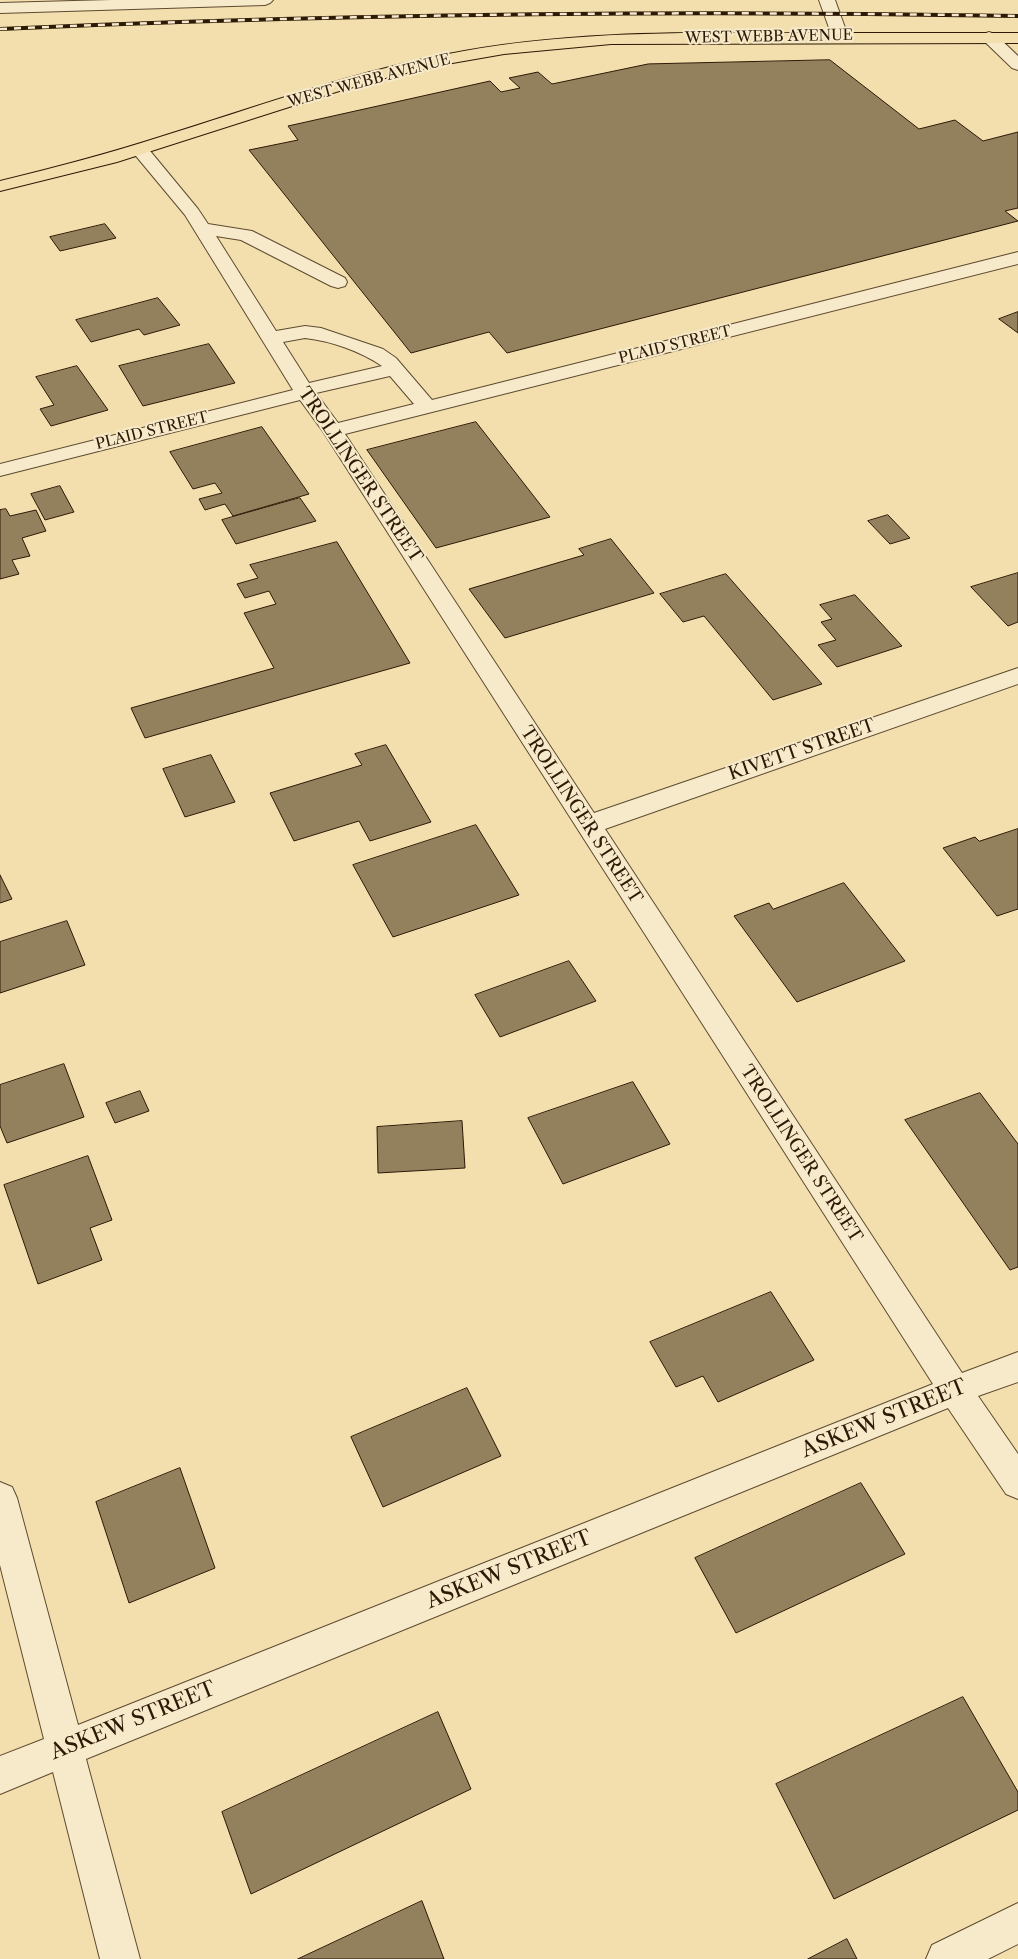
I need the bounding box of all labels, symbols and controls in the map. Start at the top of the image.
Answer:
street label: WEST WEBB AVENUE [685,27,853,47]
street label: WEST WEBB AVENUE [286,51,452,111]
street label: PLAID STREET [617,322,733,368]
street label: TROLLINGER STREET [293,383,427,567]
street label: PLAID STREET [94,408,210,454]
street label: KIVETT STREET [726,715,878,785]
street label: TROLLINGER STREET [516,722,646,908]
street label: TROLLINGER STREET [736,1061,866,1247]
street label: ASKEW STREET [798,1374,970,1464]
street label: ASKEW STREET [423,1525,595,1615]
street label: ASKEW STREET [47,1676,219,1766]

